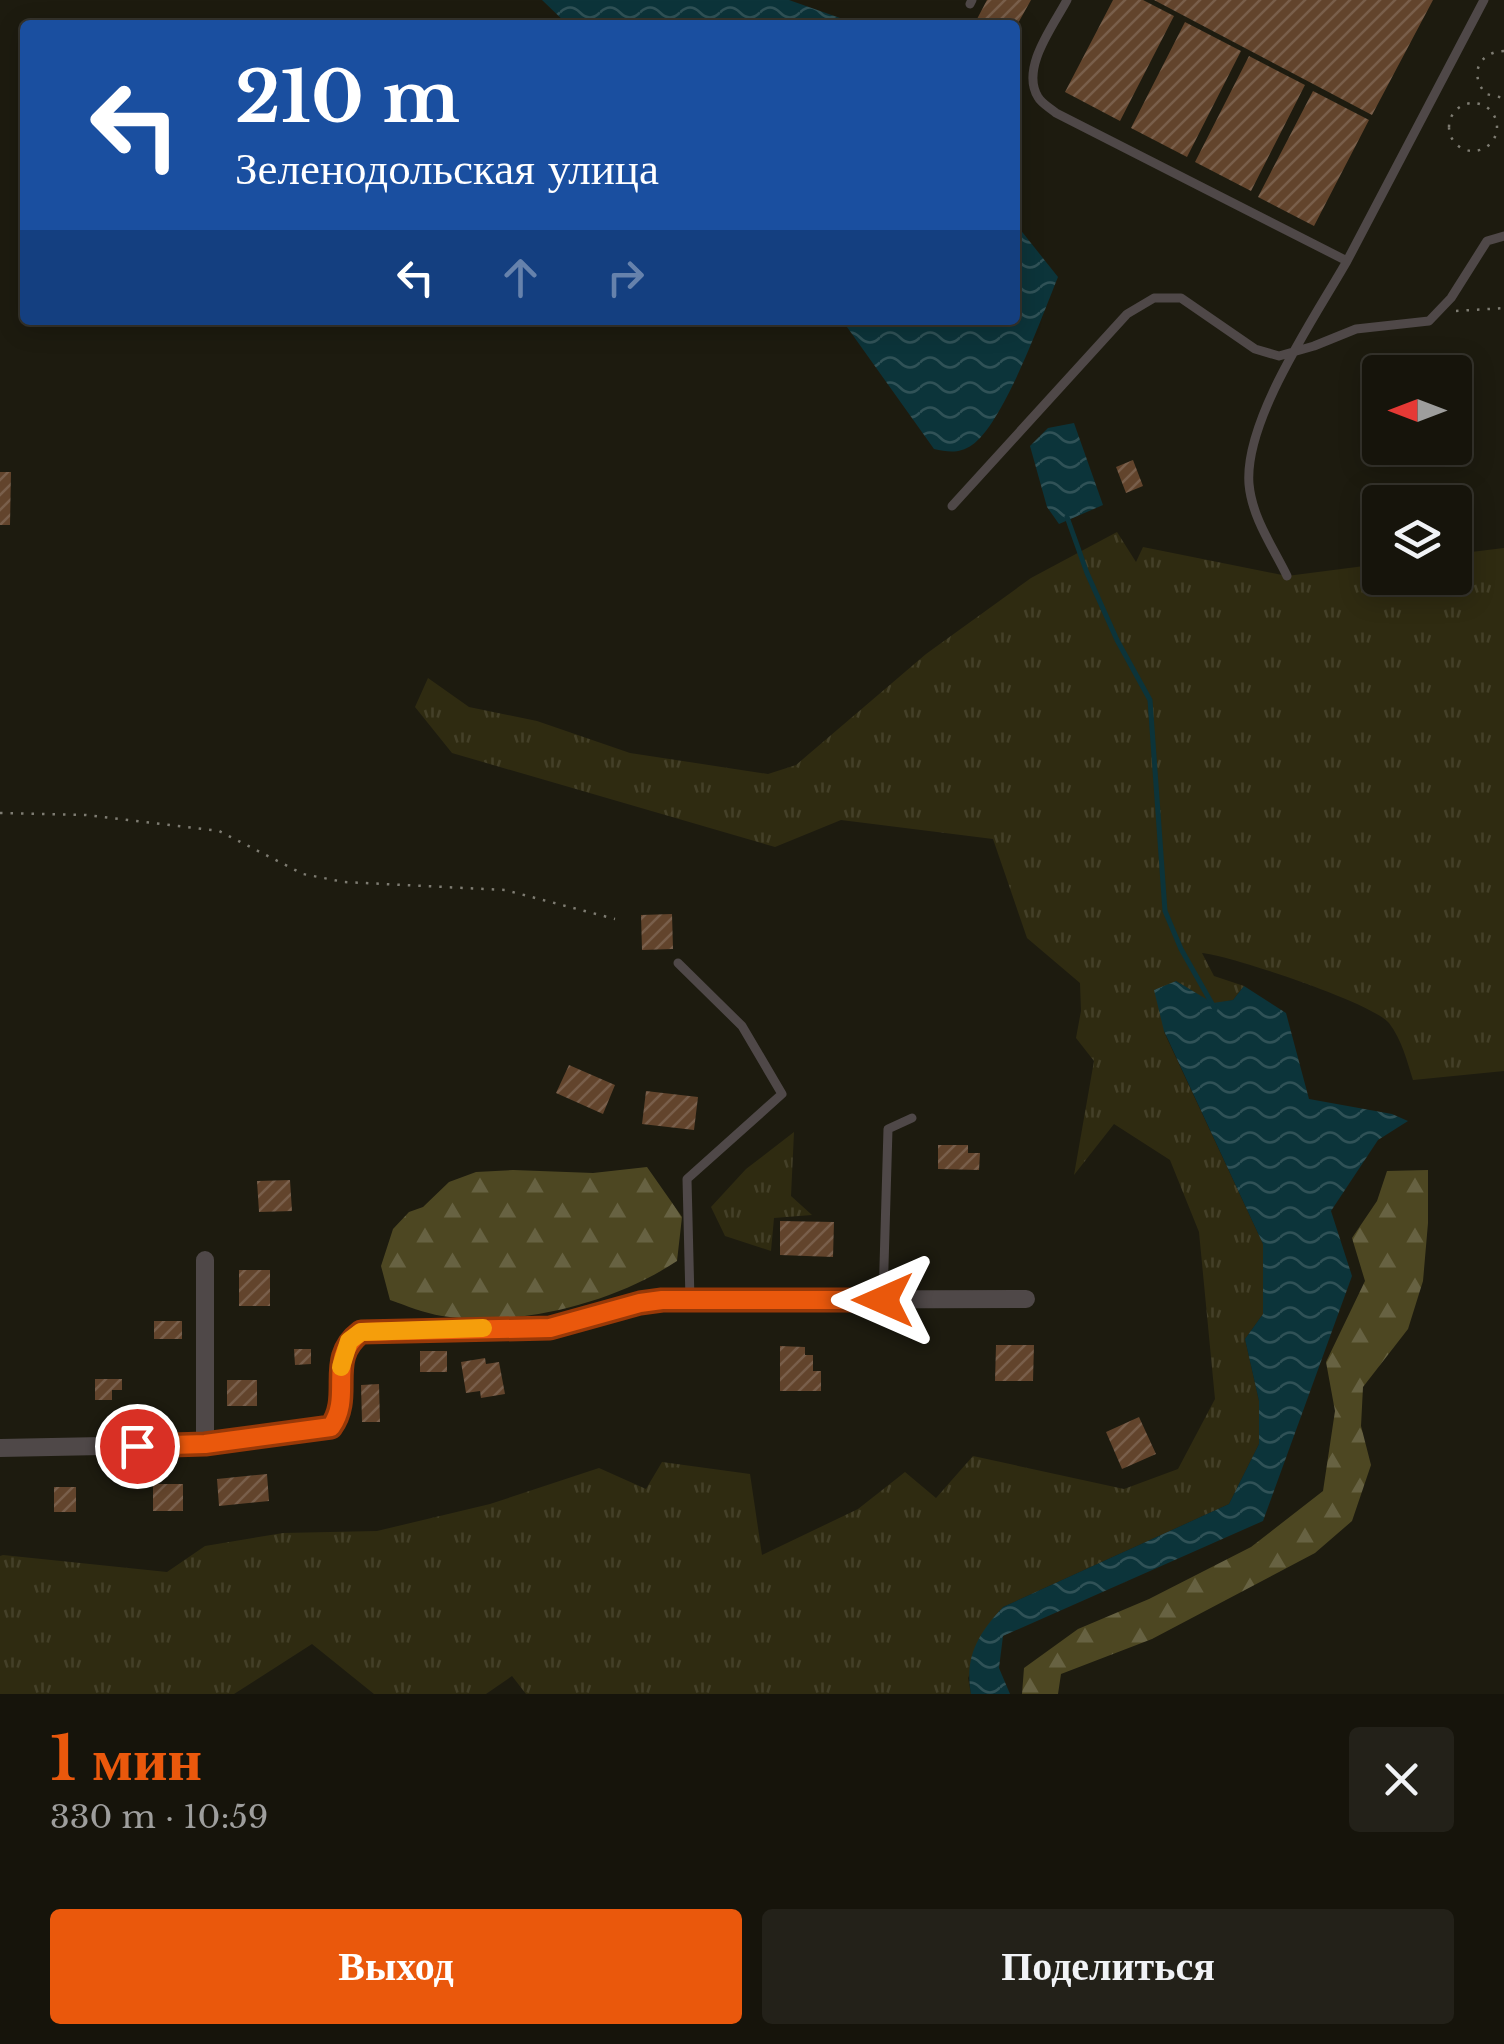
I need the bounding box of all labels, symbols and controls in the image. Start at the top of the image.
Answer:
text: 210 m [235,54,460,141]
icon: left [70,60,200,190]
text: Зеленодольская улица [235,140,659,196]
icon: left [388,250,443,305]
icon: ahead [493,250,548,305]
icon: right [598,250,653,305]
north arrow [1362,355,1472,465]
map controls [1362,355,1472,595]
button: layers [1362,485,1472,595]
position arrow [831,1248,935,1352]
pin [95,1404,180,1489]
icon: arrive [110,1419,165,1474]
text: 1 мин [50,1722,202,1796]
button: close [1349,1727,1454,1832]
text: 330 m · 10:59 [50,1797,268,1837]
button: Выход [50,1909,742,2024]
button: Поделиться [762,1909,1454,2024]

